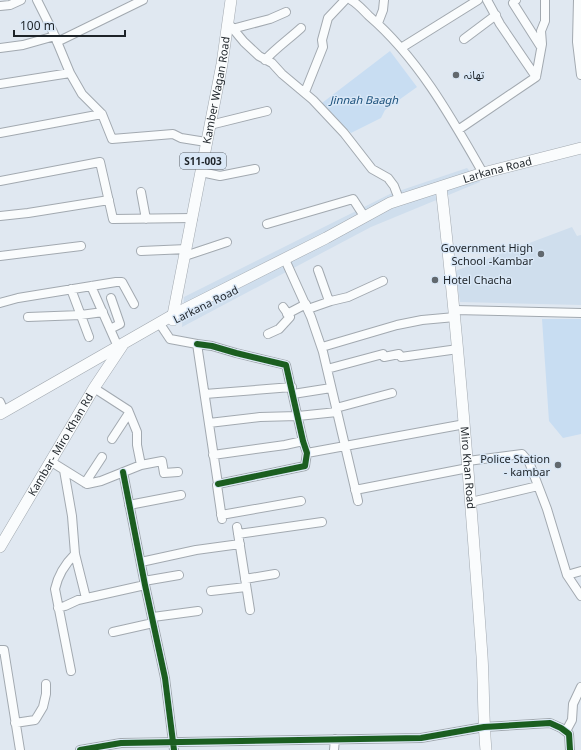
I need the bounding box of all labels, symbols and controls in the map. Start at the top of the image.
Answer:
scale bar [14,12,125,38]
text: 100 m [20,14,55,39]
street label: Kamber Wagan Road [195,35,237,146]
place label: تھانہ [464,64,484,87]
marker: تھانہ [451,70,461,80]
park label: Jinnah Baagh [328,89,399,112]
street label: Larkana Road [460,149,534,190]
road number: S11-003 [180,153,226,169]
place label: Government High School -Kambar [441,237,533,273]
marker: Government High School -Kambar [536,249,546,259]
place label: Hotel Chacha [443,269,512,292]
marker: Hotel Chacha [430,275,440,285]
street label: Larkana Road [169,279,243,331]
street label: Kambar- Miro Khan Rd [21,388,100,501]
street label: Miro Khan Road [453,426,483,510]
place label: Police Station - kambar [480,448,550,484]
marker: Police Station - kambar [553,460,563,470]

